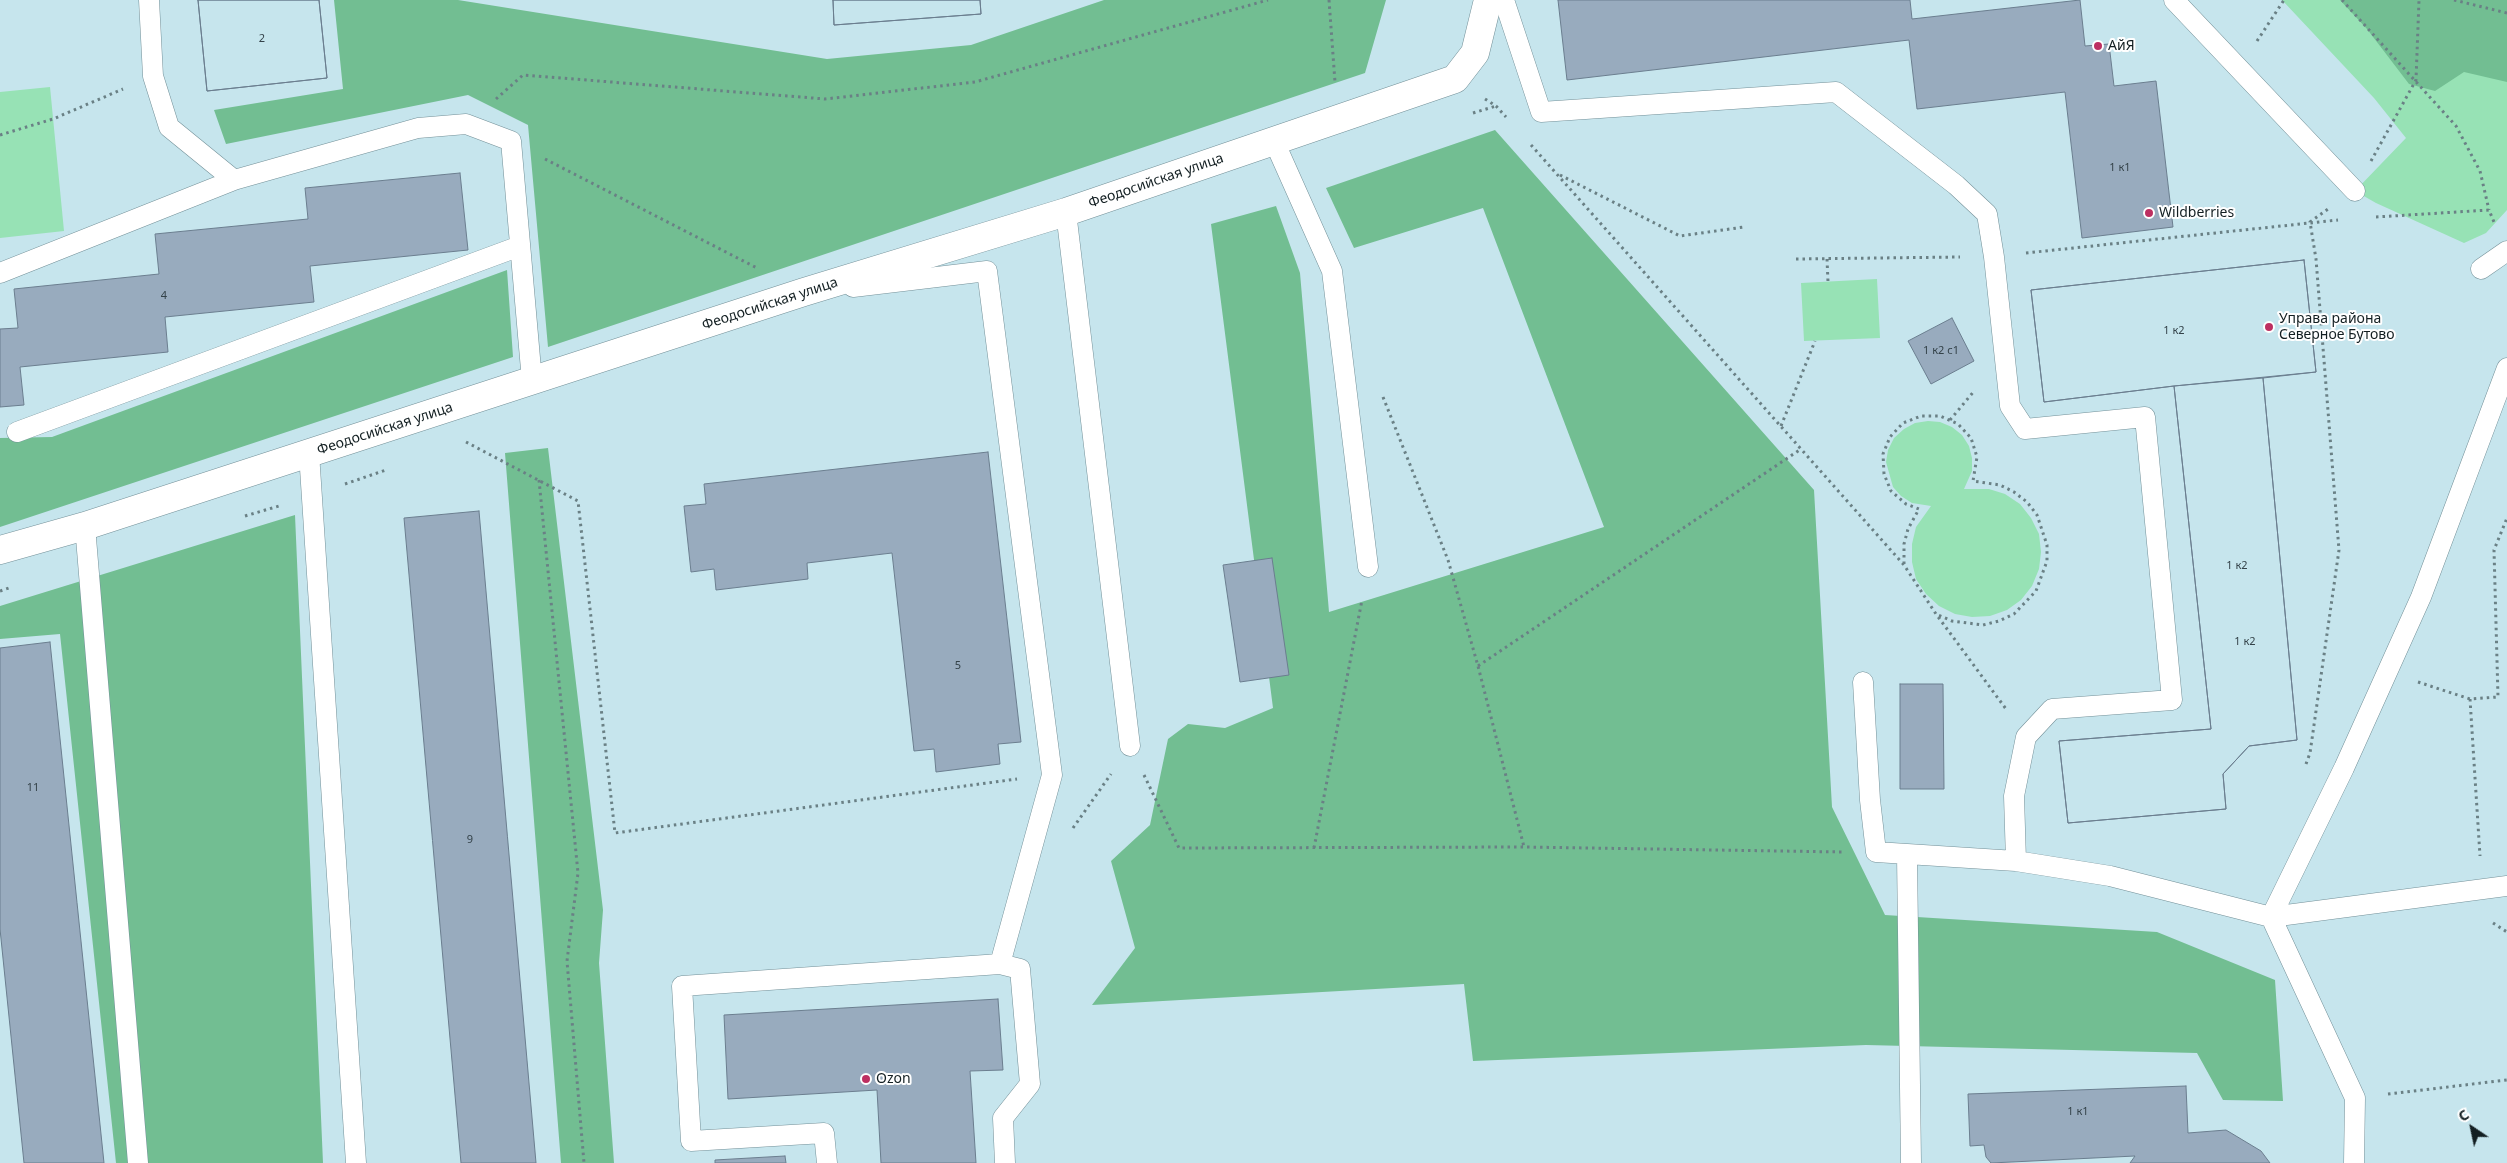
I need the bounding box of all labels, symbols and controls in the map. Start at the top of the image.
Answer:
house number: 2 [259,32,265,46]
place label: АйЯ [2108,38,2135,54]
marker: АйЯ [2092,40,2104,52]
street label: Феодосийская улица [1086,150,1226,212]
house number: 1 к1 [2109,161,2131,175]
place label: Wildberries [2159,205,2234,221]
marker: Wildberries [2143,207,2155,219]
street label: Феодосийская улица [700,274,840,334]
house number: 4 [161,289,167,303]
place label: Управа района Северное Бутово [2279,311,2395,344]
marker: Управа района Северное Бутово [2263,321,2275,333]
house number: 1 к2 [2163,324,2185,338]
house number: 1 к2 с1 [1923,344,1959,358]
street label: Феодосийская улица [315,399,455,459]
house number: 1 к2 [2226,559,2248,573]
house number: 1 к2 [2234,635,2256,649]
house number: 5 [955,659,961,673]
house number: 11 [27,781,39,795]
house number: 9 [467,833,473,847]
place label: Ozon [876,1071,911,1087]
marker: Ozon [860,1073,872,1085]
north arrow [2447,1103,2497,1153]
house number: 1 к1 [2067,1105,2089,1119]
text: С [2454,1105,2472,1126]

